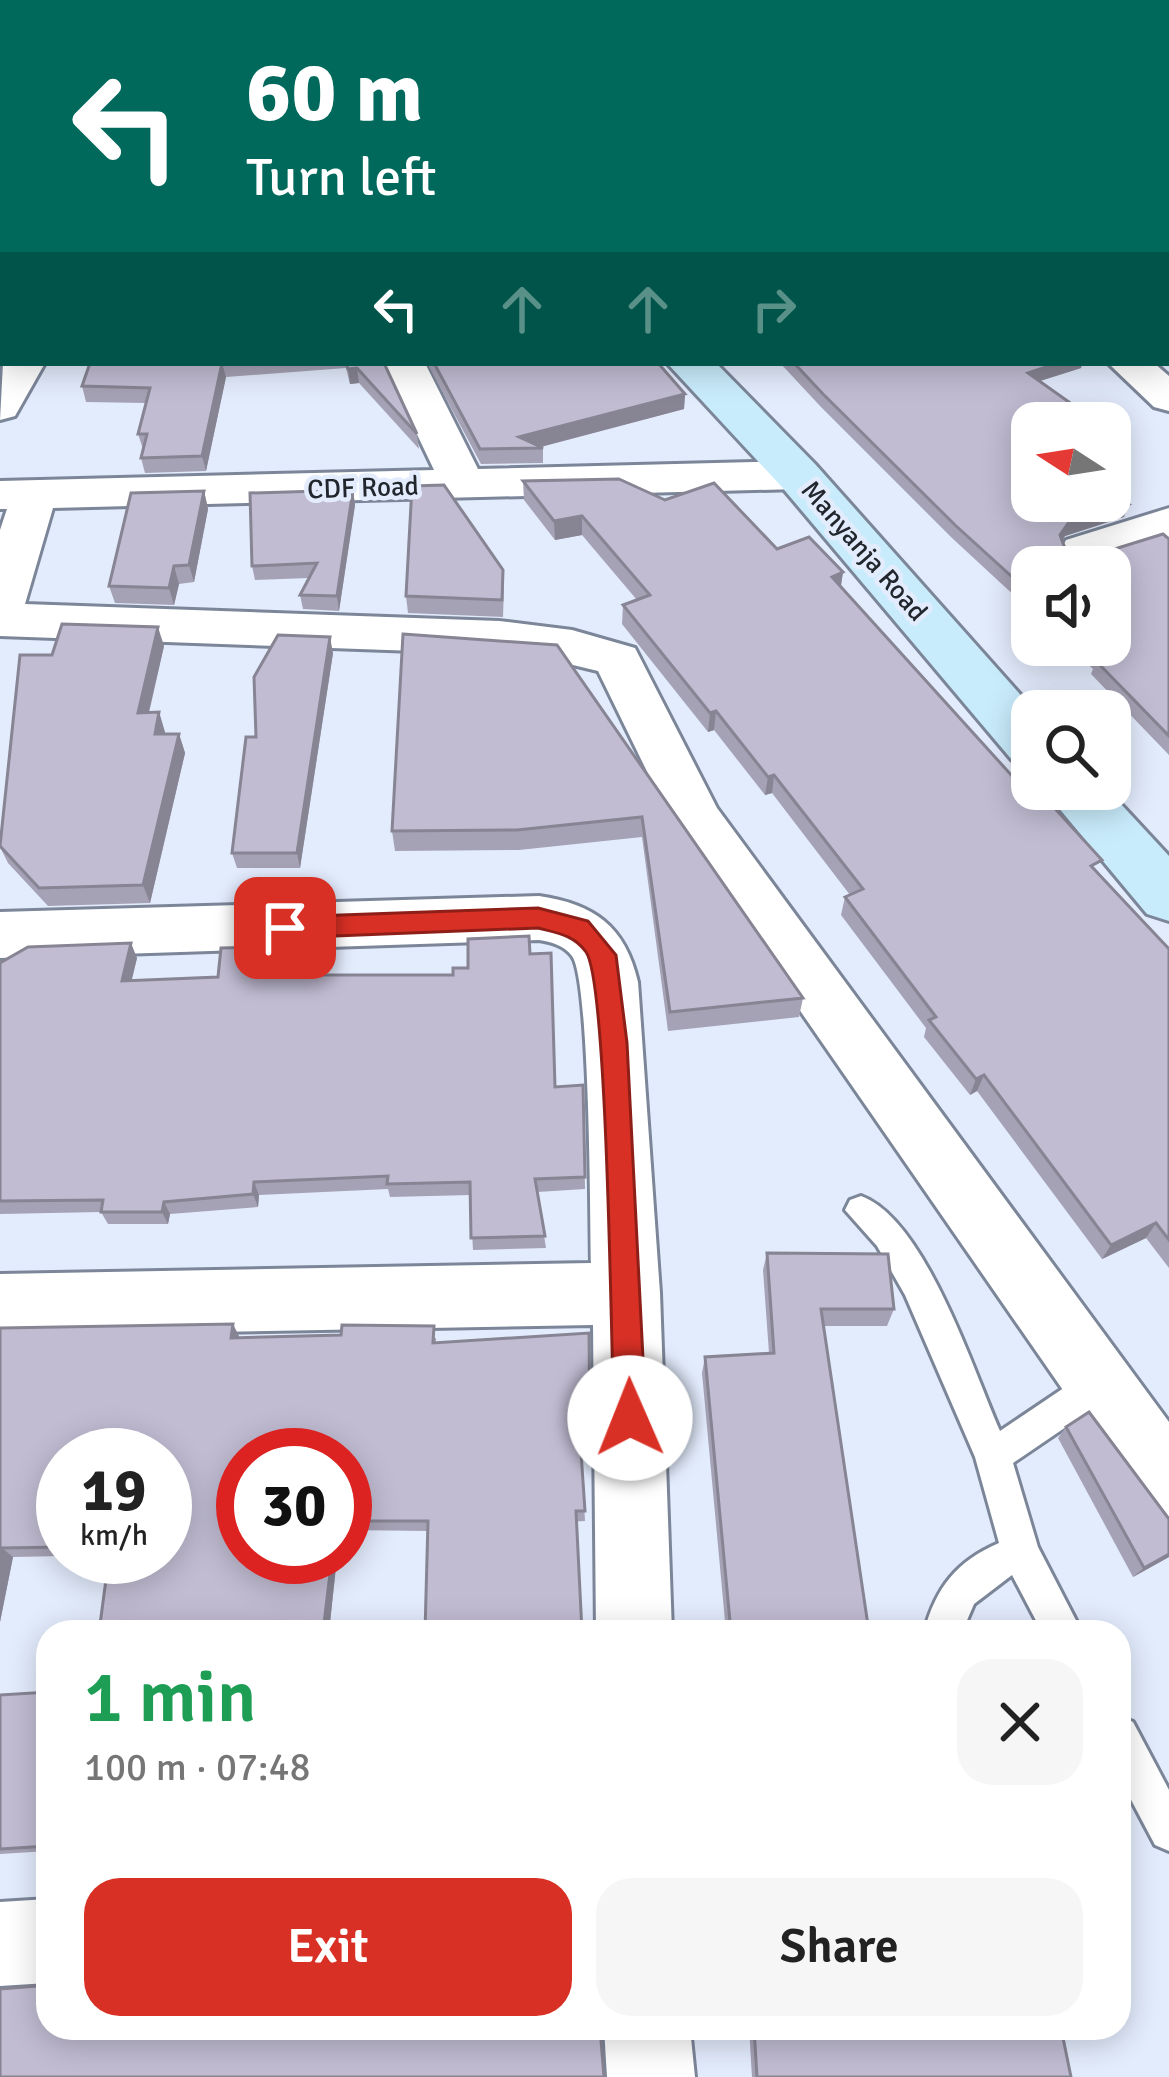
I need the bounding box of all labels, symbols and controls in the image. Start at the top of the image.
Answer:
text: 60 m [246,41,423,145]
icon: left [48,48,204,204]
text: Turn left [246,144,436,211]
icon: left [363,276,429,342]
icon: ahead [489,276,555,342]
icon: ahead [615,276,681,342]
icon: right [741,276,807,342]
north arrow [1011,402,1131,522]
map controls [1011,402,1131,810]
street label: CDF Road [307,470,419,506]
street label: Manyanja Road [794,474,934,628]
button: sound [1011,546,1131,666]
button: search [1011,690,1131,810]
pin [234,877,336,979]
icon: arrive [252,895,318,961]
position arrow [567,1355,693,1481]
speed limit sign: 30 [216,1428,372,1584]
text: 19 [82,1454,146,1528]
text: km/h [80,1517,148,1554]
text: 1 min [84,1653,256,1742]
button: close [957,1659,1083,1785]
text: 100 m · 07:48 [84,1743,311,1791]
button: Exit [84,1878,572,2016]
button: Share [596,1878,1083,2016]

